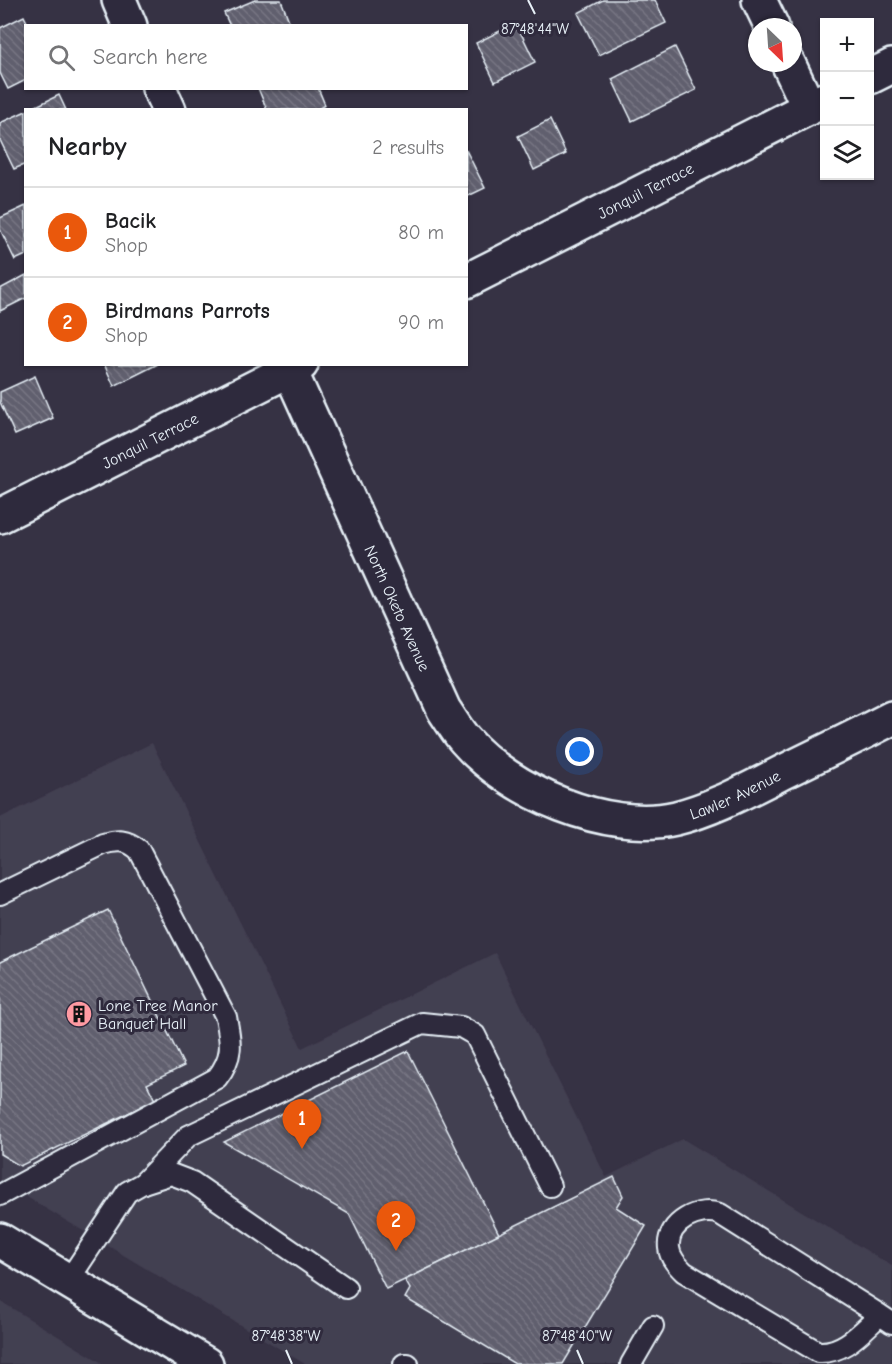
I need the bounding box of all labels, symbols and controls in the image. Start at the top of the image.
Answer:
north arrow [748,18,802,72]
map controls [820,18,874,180]
button: + [820,18,874,72]
text: 87°48'44"W [501,20,569,38]
search box [24,24,468,90]
icon: search [45,41,78,74]
text: Search here [93,44,208,70]
button: − [820,72,874,126]
button: layers [820,126,874,180]
text: Nearby [48,132,127,162]
text: 2 results [372,136,444,159]
street label: Jonquil Terrace [595,159,697,223]
text: Bacik [105,208,156,234]
text: 1 [64,221,71,244]
text: 80 m [398,221,444,244]
text: Shop [105,234,148,257]
text: Birdmans Parrots [105,298,270,324]
text: 2 [63,311,72,334]
text: 90 m [398,311,444,334]
text: Shop [105,324,148,347]
street label: Jonquil Terrace [99,409,201,473]
street label: North Oketo Avenue [360,543,433,674]
your location [565,737,594,766]
street label: Lawler Avenue [688,767,783,824]
place label: Lone Tree Manor Banquet Hall [98,997,218,1033]
building icon: Lone Tree Manor Banquet Hall [64,999,94,1029]
pin: 1 [282,1100,322,1149]
pin: 2 [376,1202,416,1251]
text: 87°48'38"W [252,1327,320,1345]
text: 87°48'40"W [542,1327,612,1345]

